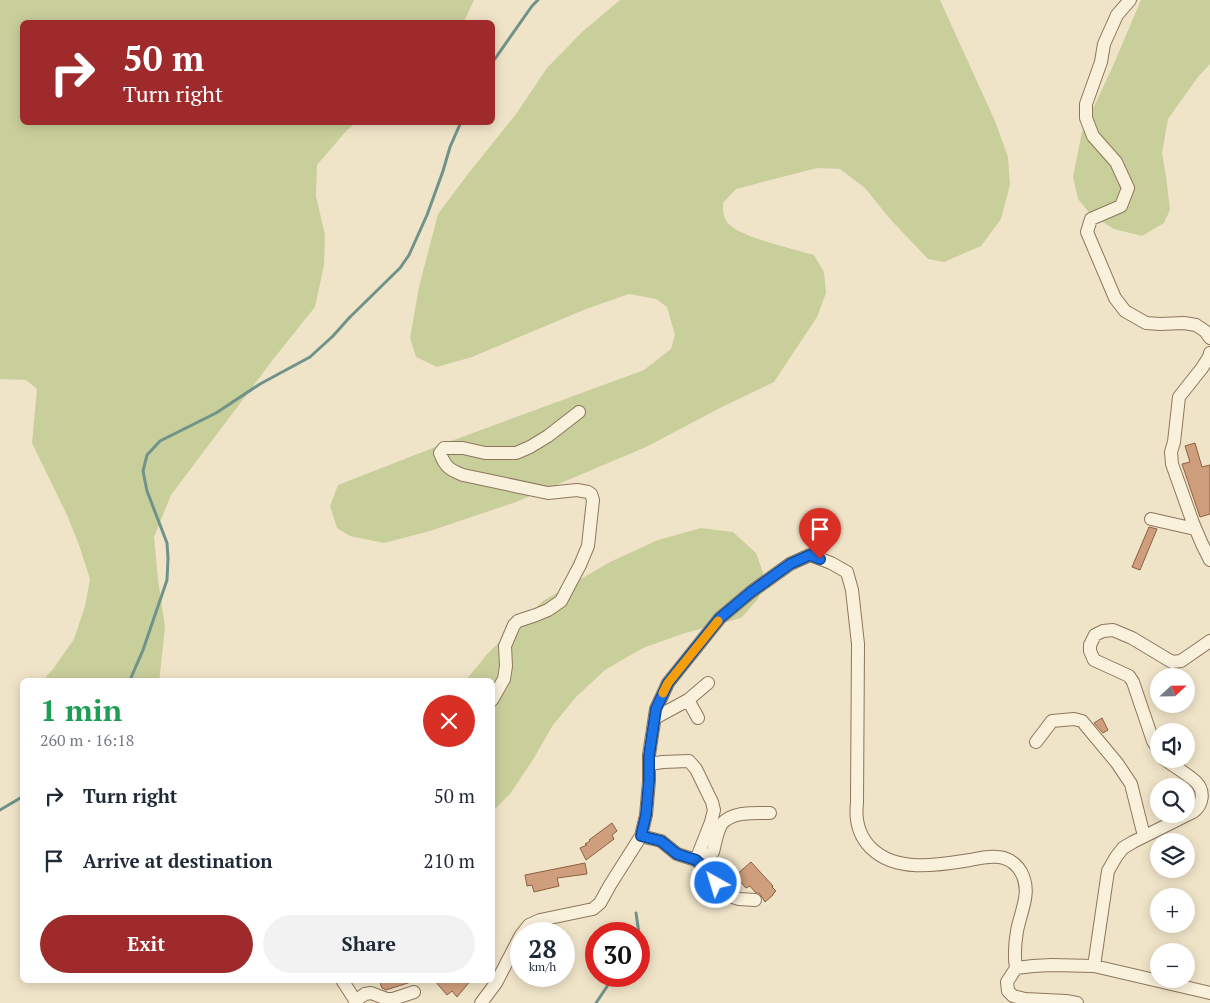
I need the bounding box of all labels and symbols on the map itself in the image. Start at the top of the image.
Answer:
pin [799,508,841,559]
north arrow [1150,668,1195,712]
position arrow [689,856,741,908]
speed limit sign: 30 [585,922,650,987]

